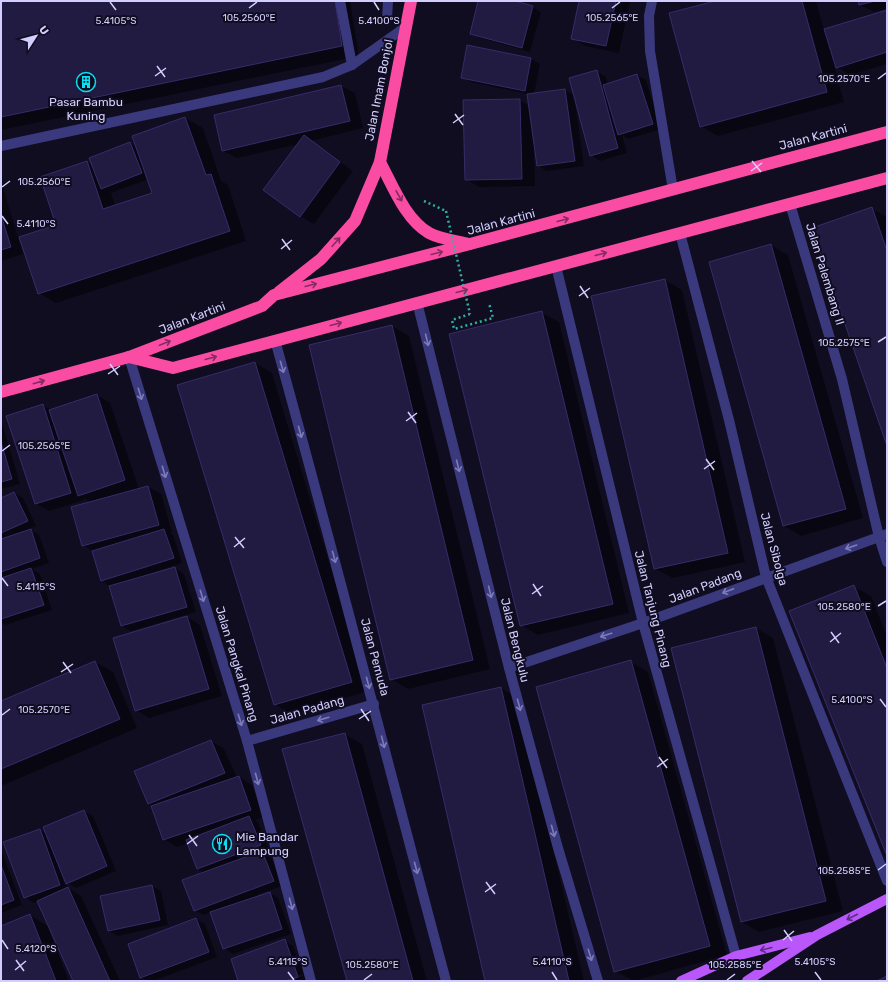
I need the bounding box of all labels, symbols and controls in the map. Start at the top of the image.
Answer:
text: 105.2560°E [222,12,276,24]
text: 105.2565°E [586,12,638,24]
text: 5.4105°S [96,15,136,27]
text: 5.4100°S [358,15,400,27]
north arrow [16,16,56,56]
text: U [36,23,51,37]
street label: Jalan Imam Bonjol [362,38,396,142]
building icon: Pasar Bambu Kuning [75,71,97,93]
text: 105.2570°E [818,73,870,85]
place label: Pasar Bambu Kuning [49,95,123,123]
street label: Jalan Kartini [777,121,849,153]
text: 105.2560°E [17,176,71,188]
one-way arrow [395,190,403,202]
street label: Jalan Kartini [465,206,537,238]
one-way arrow [556,215,569,223]
text: 5.4110°S [16,218,56,230]
street label: Jalan Palembang II [803,221,847,327]
one-way arrow [331,237,340,247]
one-way arrow [430,249,443,256]
one-way arrow [594,250,607,257]
one-way arrow [304,281,317,289]
one-way arrow [455,286,468,294]
street label: Jalan Kartini [157,299,227,337]
one-way arrow [329,320,342,327]
one-way arrow [424,333,431,346]
text: 105.2575°E [818,337,870,349]
one-way arrow [159,338,171,346]
one-way arrow [204,354,217,361]
one-way arrow [279,361,287,374]
one-way arrow [32,378,45,385]
one-way arrow [137,388,145,400]
one-way arrow [297,425,304,438]
text: 105.2565°E [18,440,70,452]
one-way arrow [455,459,463,472]
one-way arrow [161,465,168,478]
street label: Jalan Sibolga [758,511,790,587]
one-way arrow [845,544,857,552]
street label: Jalan Tanjung Pinang [632,549,674,669]
one-way arrow [331,551,338,564]
street label: Jalan Padang [667,566,743,606]
text: 5.4115°S [17,581,55,593]
one-way arrow [486,586,494,599]
one-way arrow [723,588,735,596]
one-way arrow [199,589,206,602]
street label: Jalan Bengkulu [498,596,532,684]
text: 105.2580°E [817,601,871,613]
street label: Jalan Pangkal Pinang [213,605,261,723]
street label: Jalan Pemuda [358,617,392,697]
one-way arrow [600,632,612,640]
one-way arrow [365,676,372,689]
street label: Jalan Padang [268,693,346,727]
text: 5.4100°S [831,694,873,706]
one-way arrow [516,699,523,712]
text: 105.2570°E [18,704,70,716]
one-way arrow [237,714,244,727]
one-way arrow [317,716,330,723]
one-way arrow [380,735,388,748]
one-way arrow [254,772,261,785]
one-way arrow [550,824,557,837]
place label: Mie Bandar Lampung [236,830,299,858]
restaurant icon: Mie Bandar Lampung [211,833,233,855]
one-way arrow [413,861,420,874]
text: 105.2585°E [817,865,871,877]
one-way arrow [287,897,295,910]
one-way arrow [847,914,859,922]
text: 5.4120°S [16,943,56,955]
one-way arrow [760,945,773,953]
one-way arrow [587,949,594,962]
text: 5.4115°S [269,956,307,968]
text: 5.4110°S [532,956,572,968]
text: 5.4105°S [795,956,835,968]
text: 105.2580°E [345,959,399,971]
text: 105.2585°E [708,959,762,971]

